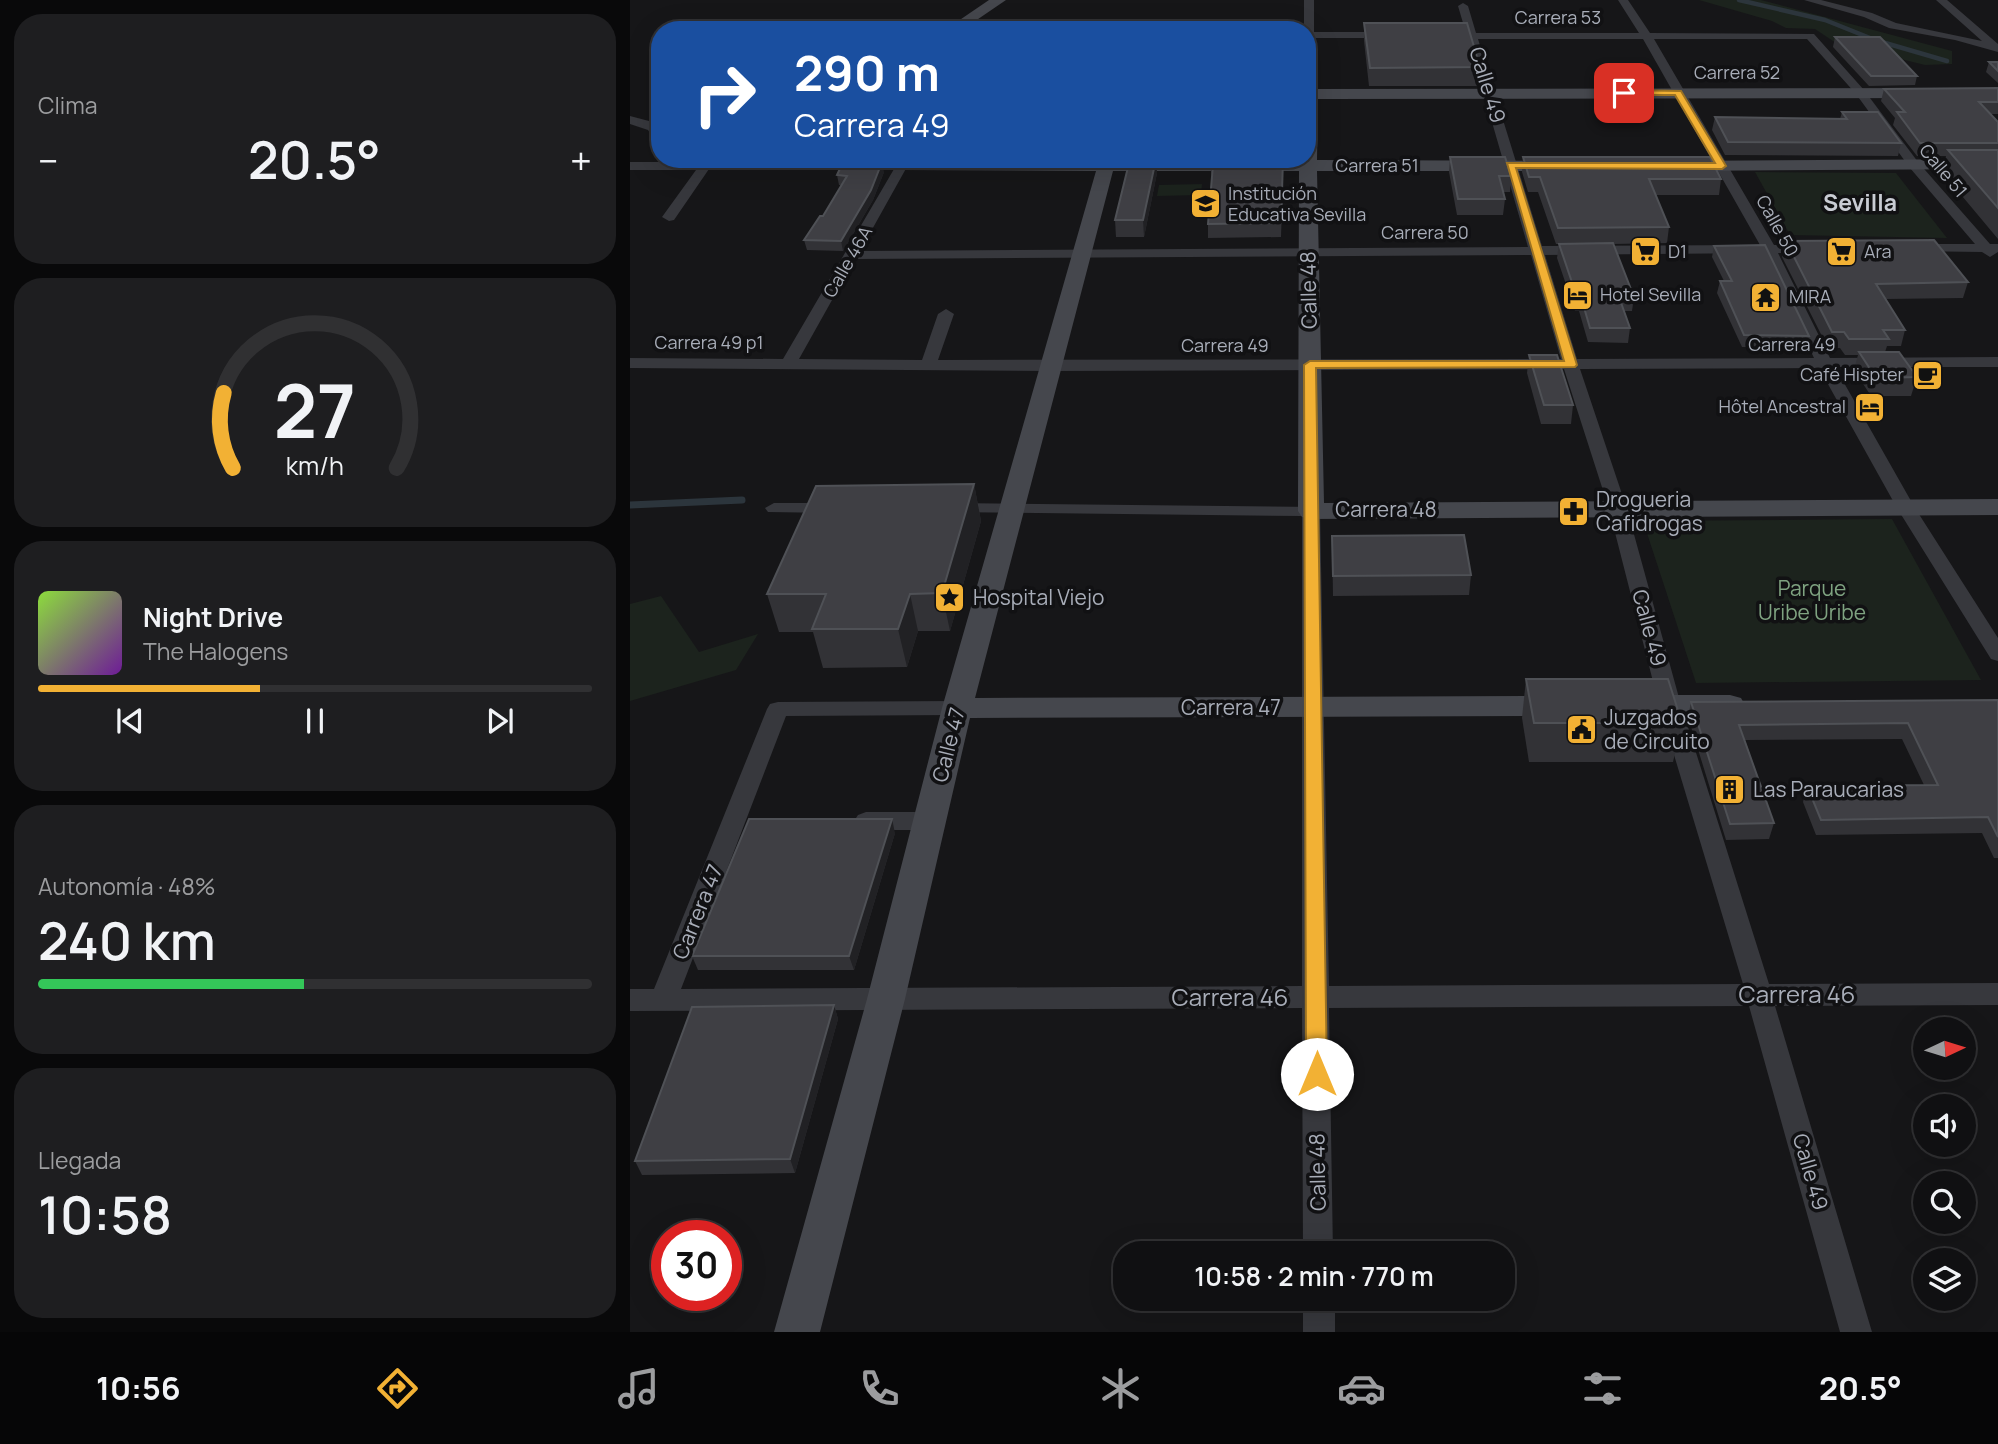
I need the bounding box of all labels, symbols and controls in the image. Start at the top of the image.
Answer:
street label: Carrera 53 [1515,5,1601,29]
text: 290 m [794,39,940,106]
street label: Calle 49 [1463,43,1513,126]
icon: right [679,49,770,140]
street label: Carrera 52 [1694,60,1780,84]
pin [1594,63,1654,123]
icon: arrive [1605,74,1643,112]
text: Clima [38,89,97,121]
text: Carrera 49 [794,103,950,147]
text: 20.5° [248,124,381,195]
text: − [38,134,59,186]
text: + [570,134,592,186]
street label: Calle 51 [1914,139,1973,202]
street label: Carrera 51 [1335,153,1419,177]
place label: Institución Educativa Sevilla [1228,181,1366,226]
district label: Sevilla [1823,186,1897,218]
school or university icon: Institución Educativa Sevilla [1188,187,1222,221]
street label: Calle 50 [1751,190,1805,261]
street label: Carrera 50 [1381,220,1469,244]
street label: Calle 46A [817,221,877,302]
supermarket icon: D1 [1628,235,1662,269]
supermarket icon: Ara [1824,235,1858,269]
place label: D1 [1668,239,1687,263]
place label: Ara [1864,239,1892,263]
street label: Calle 48 [1293,251,1323,329]
hotel icon: Hotel Sevilla [1560,278,1594,312]
temple icon: MIRA [1749,280,1783,314]
place label: Hotel Sevilla [1600,282,1701,306]
place label: MIRA [1789,284,1832,308]
street label: Carrera 49 p1 [655,330,763,354]
street label: Carrera 49 [1748,332,1836,356]
street label: Carrera 49 [1181,333,1269,357]
cafe icon: Café Hispter [1910,358,1944,392]
text: 27 [274,361,356,461]
place label: Café Hispter [1800,362,1905,386]
hotel icon: Hôtel Ancestral [1852,390,1886,424]
place label: Hôtel Ancestral [1719,394,1846,418]
text: km/h [286,448,344,483]
place label: Drogueria Cafidrogas [1596,485,1703,537]
street label: Carrera 48 [1335,495,1437,523]
pharmacy icon: Drogueria Cafidrogas [1556,495,1590,529]
park label: Parque Uribe Uribe [1758,574,1866,626]
place icon: Hospital Viejo [933,581,967,615]
place label: Hospital Viejo [973,583,1104,611]
street label: Calle 49 [1626,586,1674,669]
text: Night Drive [143,599,283,635]
text: The Halogens [143,635,288,667]
street label: Carrera 47 [1181,693,1281,721]
icon: previous [111,702,149,740]
icon: pause [296,702,334,740]
icon: next [481,702,519,740]
place label: Juzgados de Circuito [1604,703,1710,755]
street label: Calle 47 [925,705,971,785]
public building icon: Juzgados de Circuito [1564,713,1598,747]
building icon: Las Paraucarias [1713,773,1747,807]
place label: Las Paraucarias [1753,775,1904,803]
street label: Carrera 47 [665,860,729,963]
text: Autonomía · 48% [38,870,215,902]
text: 240 km [38,905,216,976]
street label: Carrera 46 [1739,977,1855,1010]
street label: Carrera 46 [1172,980,1288,1013]
north arrow [1913,1017,1976,1080]
map controls [1913,1017,1976,1311]
position arrow [1280,1037,1354,1111]
button: sound [1913,1094,1976,1157]
street label: Calle 49 [1787,1130,1835,1213]
street label: Calle 48 [1302,1133,1332,1211]
text: Llegada [38,1144,121,1176]
button: search [1913,1171,1976,1234]
text: 10:58 [38,1179,172,1250]
speed limit sign: 30 [651,1220,742,1311]
button: layers [1913,1248,1976,1311]
text: 10:58 · 2 min · 770 m [1194,1258,1434,1294]
icon: directions [373,1364,422,1413]
icon: music [614,1364,663,1413]
icon: phone [855,1364,904,1413]
icon: climate [1096,1364,1145,1413]
icon: car [1337,1364,1386,1413]
icon: filters [1578,1364,1627,1413]
text: 10:56 [96,1366,181,1410]
text: 20.5° [1819,1366,1902,1410]

